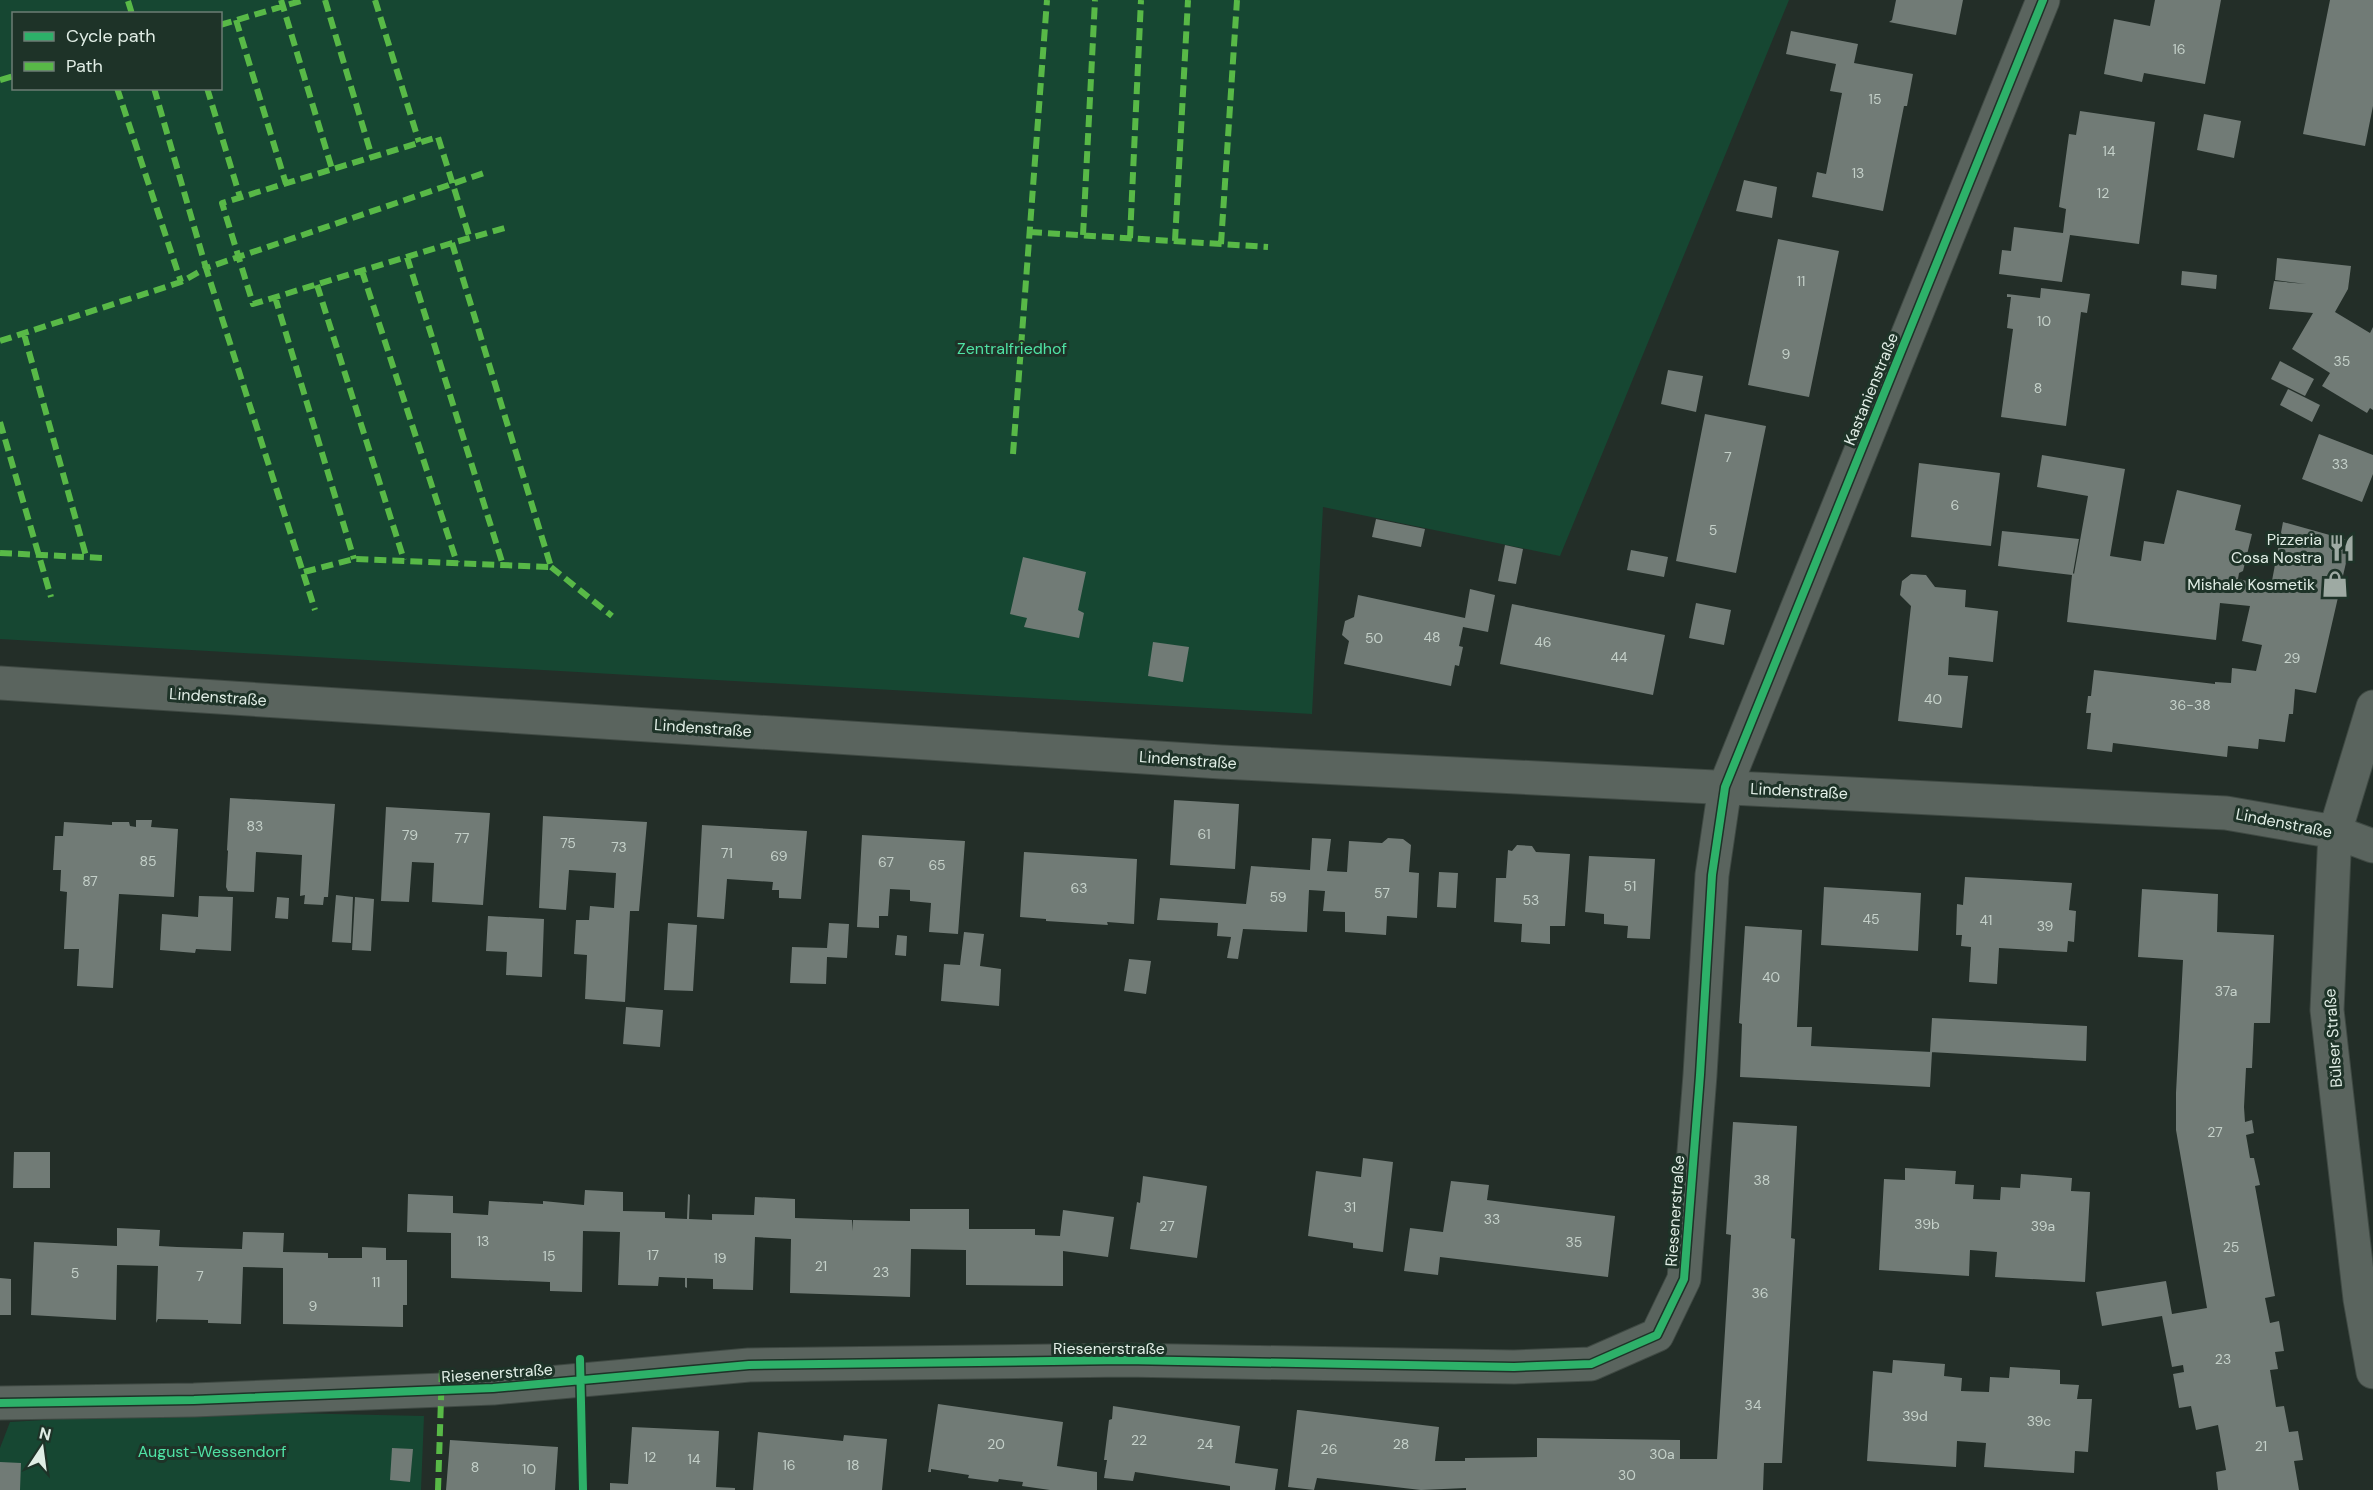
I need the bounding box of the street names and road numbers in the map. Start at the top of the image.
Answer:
street label: Kastanienstraße [1839,330,1903,448]
street label: Lindenstraße [168,683,268,711]
street label: Lindenstraße [653,714,753,742]
street label: Lindenstraße [1138,746,1238,774]
street label: Lindenstraße [1750,778,1848,804]
street label: Lindenstraße [2234,803,2334,843]
street label: Bülser Straße [2319,988,2347,1088]
street label: Riesenerstraße [1661,1155,1689,1267]
street label: Riesenerstraße [1053,1338,1165,1359]
street label: Riesenerstraße [441,1359,553,1387]

